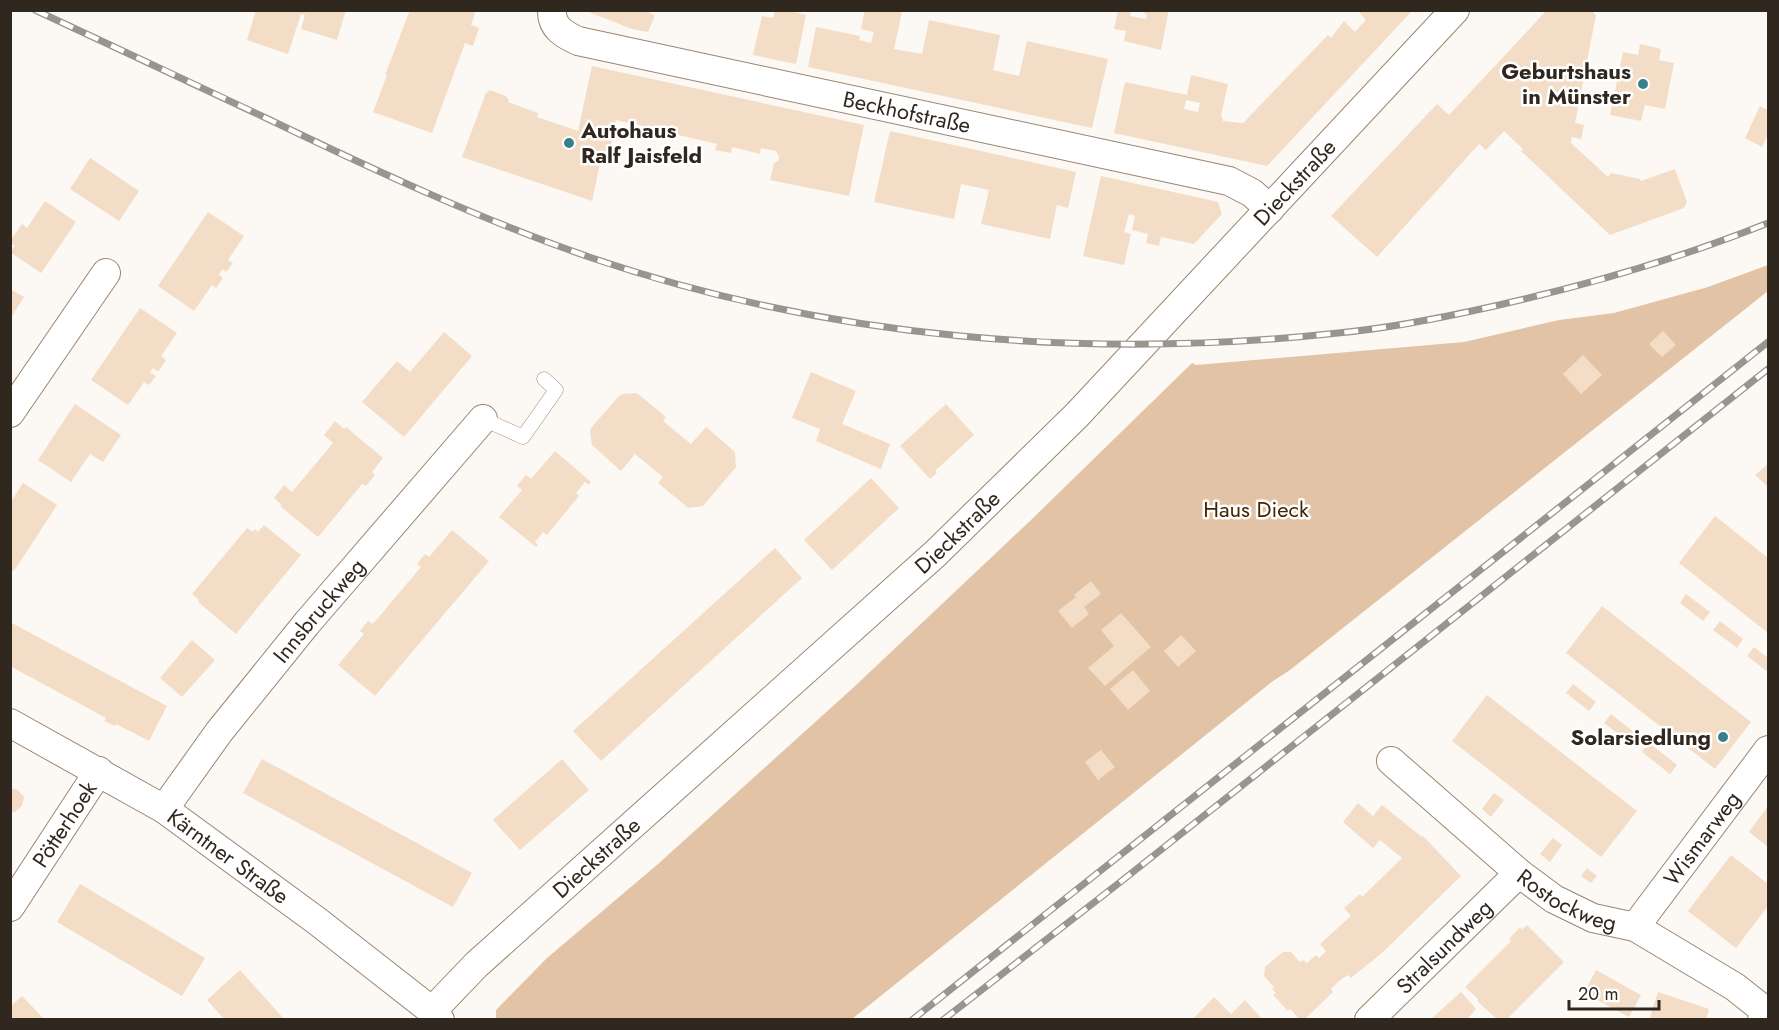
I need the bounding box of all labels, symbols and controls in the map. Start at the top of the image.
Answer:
place label: Geburtshaus in Münster [1501,55,1631,112]
marker: Geburtshaus in Münster [1636,77,1650,91]
street label: Beckhofstraße [840,82,974,141]
place label: Autohaus Ralf Jaisfeld [580,114,702,171]
street label: Dieckstraße [1246,132,1343,233]
marker: Autohaus Ralf Jaisfeld [562,136,576,150]
street label: Dieckstraße [907,483,1007,581]
park label: Haus Dieck [1203,493,1309,525]
street label: Innsbruckweg [265,551,372,669]
place label: Solarsiedlung [1570,721,1711,753]
marker: Solarsiedlung [1716,730,1730,744]
street label: Pötterhoek [24,774,104,874]
street label: Wismarweg [1656,784,1748,892]
street label: Kärntner Straße [161,801,296,911]
street label: Dieckstraße [545,809,647,905]
street label: Rostockweg [1510,861,1620,939]
street label: Stralsundweg [1389,892,1499,1001]
scale bar [1569,973,1659,1011]
text: 20 m [1578,981,1618,1007]

